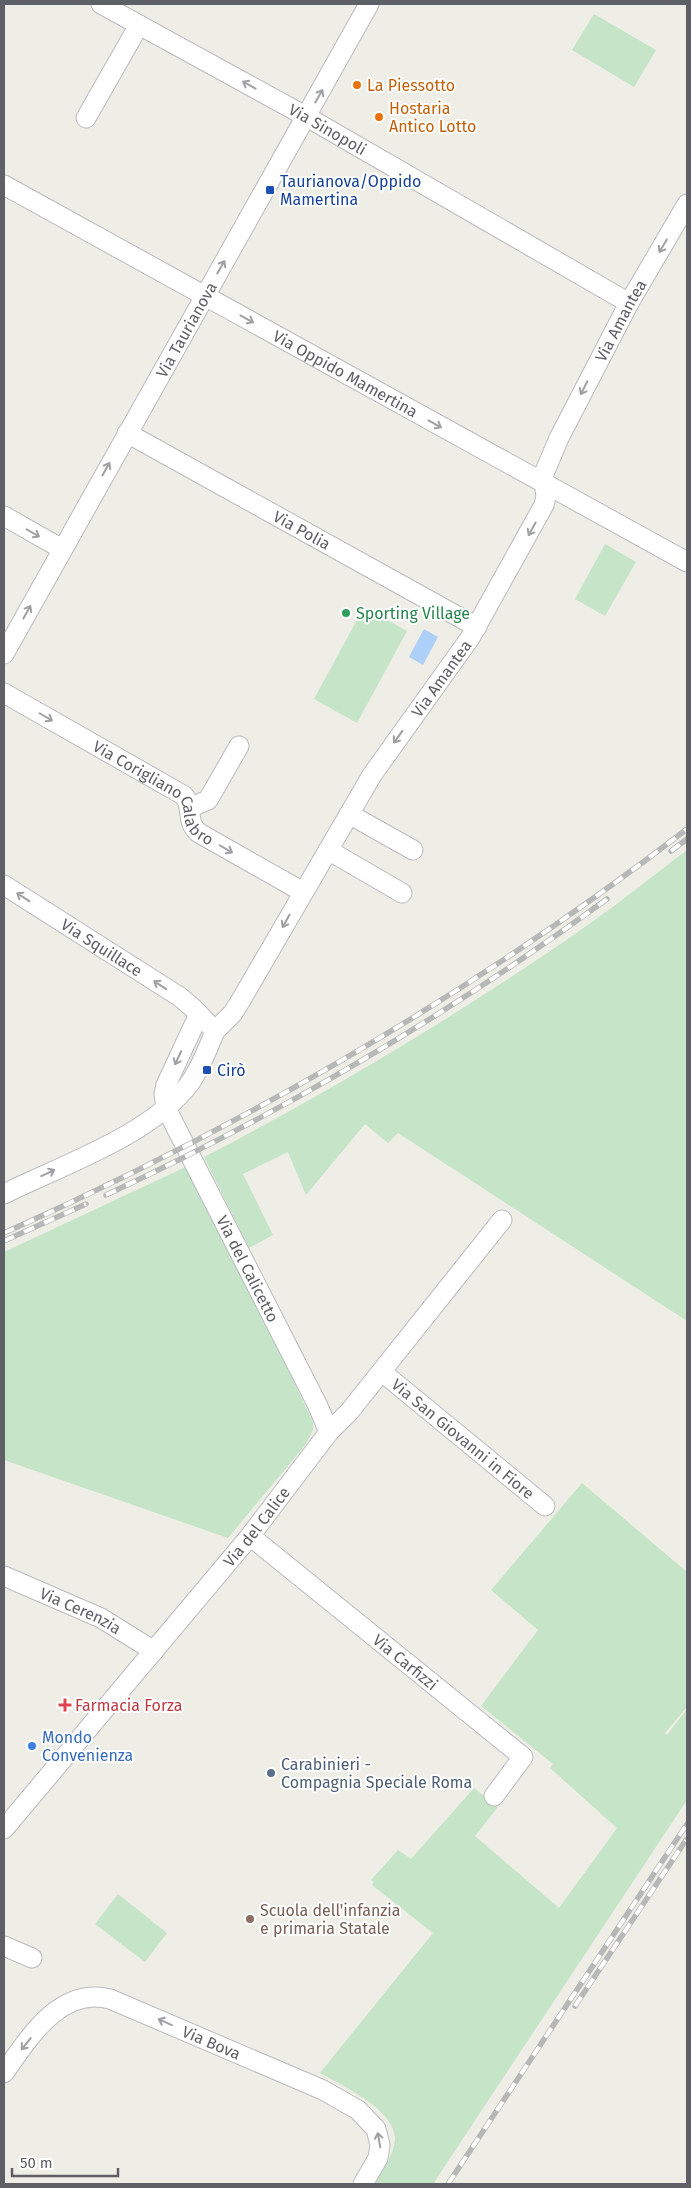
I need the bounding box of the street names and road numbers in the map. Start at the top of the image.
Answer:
street label: Via Sinopoli [286,99,370,159]
street label: Via Amantea [591,276,650,365]
street label: Via Taurianova [152,279,220,381]
street label: Via Oppido Mamertina [270,326,421,421]
street label: Via Polia [270,506,334,553]
street label: Via Amantea [407,636,475,720]
street label: Via Corigliano Calabro [90,736,217,849]
street label: Via Squillace [58,914,146,980]
street label: Via del Calicetto [213,1212,283,1325]
street label: Via San Giovanni in Fiore [388,1374,538,1503]
street label: Via del Calice [219,1483,294,1570]
street label: Via Cerenzia [37,1583,125,1638]
street label: Via Carfizzi [369,1630,442,1694]
street label: Via Bova [179,2022,244,2063]

